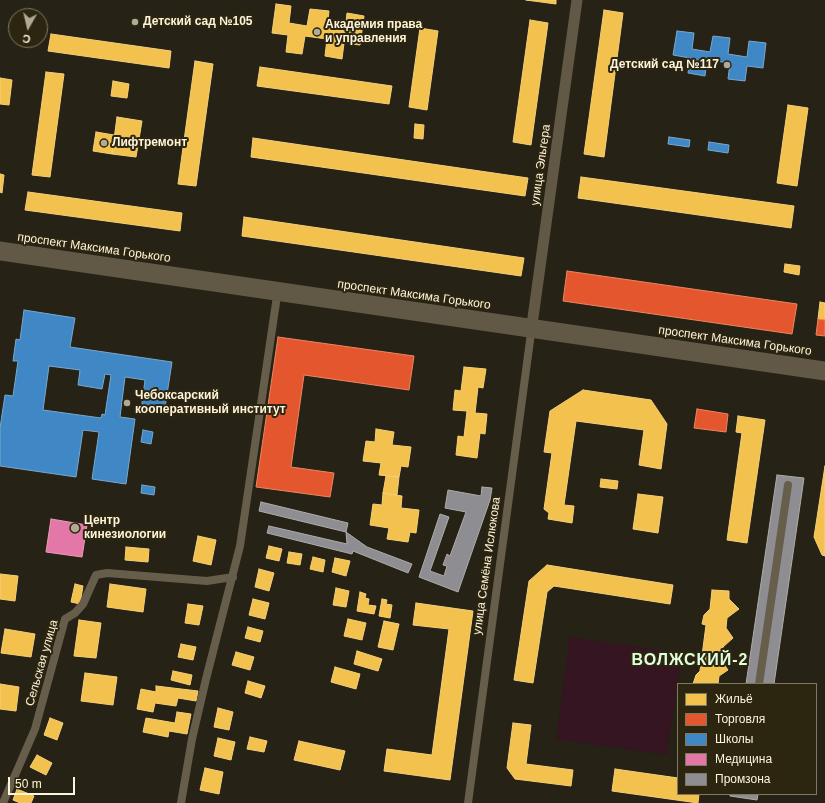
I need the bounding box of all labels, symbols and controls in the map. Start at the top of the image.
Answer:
north arrow [8,8,48,48]
place label: Детский сад №105 [143,15,253,29]
marker: Детский сад №105 [130,17,140,27]
place label: Академия права и управления [325,18,422,46]
marker: Академия права и управления [312,27,322,37]
text: С [22,32,31,45]
place label: Детский сад №117 [610,58,719,72]
marker: Детский сад №117 [722,60,732,70]
street label: улица Эльгера [528,123,554,207]
place label: Лифтремонт [112,136,187,150]
marker: Лифтремонт [99,138,109,148]
street label: проспект Максима Горького [16,230,172,266]
street label: проспект Максима Горького [336,277,492,313]
street label: проспект Максима Горького [657,323,813,359]
place label: Чебоксарский кооперативный институт [135,389,286,417]
marker: Чебоксарский кооперативный институт [122,398,132,408]
street label: улица Семёна Ислюкова [470,496,504,636]
place label: Центр кинезиологии [84,514,166,542]
marker: Центр кинезиологии [69,522,81,534]
street label: Сельская улица [23,618,61,708]
district label: ВОЛЖСКИЙ-2 [631,651,749,671]
legend [677,683,817,795]
text: Жильё [715,692,753,706]
text: Торговля [715,712,765,726]
text: Школы [715,732,753,746]
text: Медицина [715,752,772,766]
scale bar [10,769,77,795]
text: Промзона [715,772,770,786]
text: 50 m [15,777,42,791]

